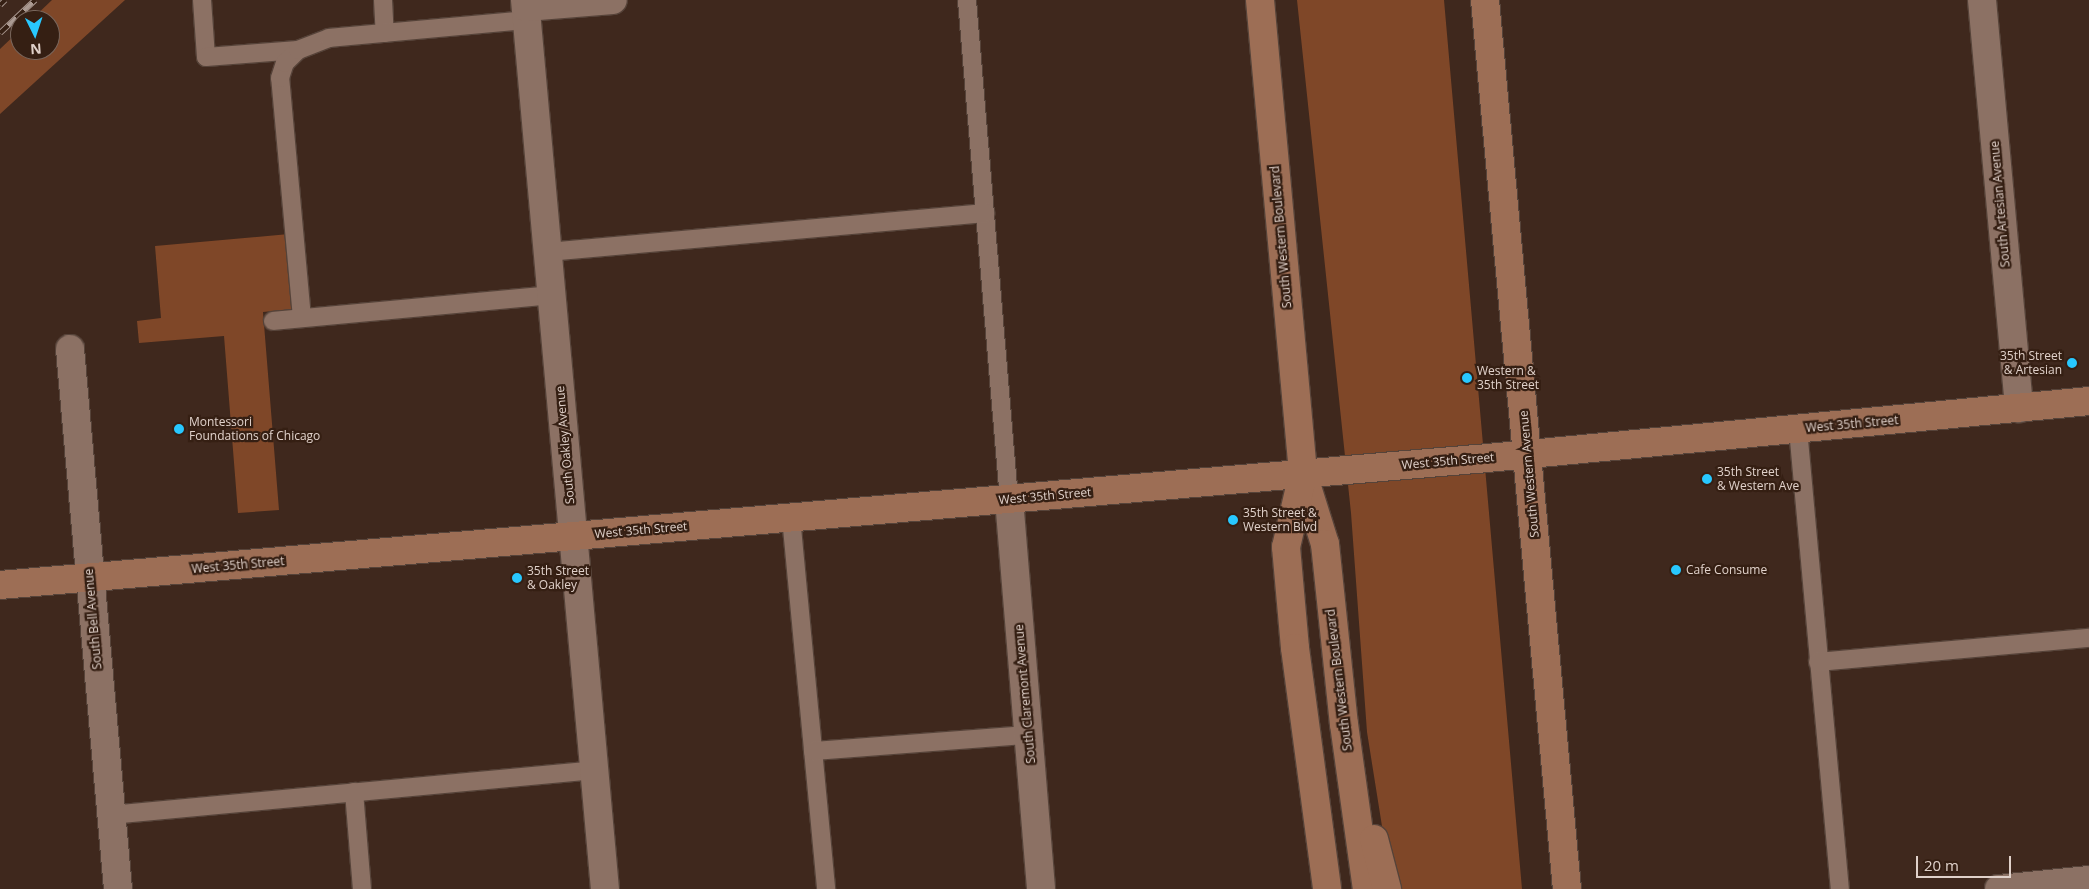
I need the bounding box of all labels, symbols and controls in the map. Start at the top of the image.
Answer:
north arrow [10,10,60,60]
text: N [30,40,42,59]
street label: South Artesian Avenue [1987,140,2013,268]
street label: South Western Boulevard [1268,165,1294,309]
place label: 35th Street & Artesian [2000,349,2062,377]
marker: 35th Street & Artesian [2066,357,2078,369]
place label: Western & 35th Street [1477,364,1539,392]
marker: Western & 35th Street [1461,372,1473,384]
street label: South Oakley Avenue [553,385,577,505]
street label: South Western Avenue [1516,410,1542,538]
street label: West 35th Street [1805,413,1899,435]
place label: Montessori Foundations of Chicago [189,415,320,443]
marker: Montessori Foundations of Chicago [173,423,185,435]
street label: West 35th Street [1401,450,1495,472]
place label: 35th Street & Western Ave [1717,465,1799,493]
marker: 35th Street & Western Ave [1701,473,1713,485]
street label: West 35th Street [998,485,1092,507]
place label: 35th Street & Western Blvd [1243,506,1317,534]
marker: 35th Street & Western Blvd [1227,514,1239,526]
street label: West 35th Street [594,519,688,541]
street label: West 35th Street [191,554,285,576]
place label: Cafe Consume [1686,563,1767,577]
place label: 35th Street & Oakley [527,564,589,592]
marker: Cafe Consume [1670,564,1682,576]
street label: South Bell Avenue [81,568,105,670]
marker: 35th Street & Oakley [511,572,523,584]
street label: South Western Boulevard [1323,608,1355,752]
street label: South Claremont Avenue [1012,624,1038,764]
scale bar [1919,846,2014,878]
text: 20 m [1924,855,1959,875]

